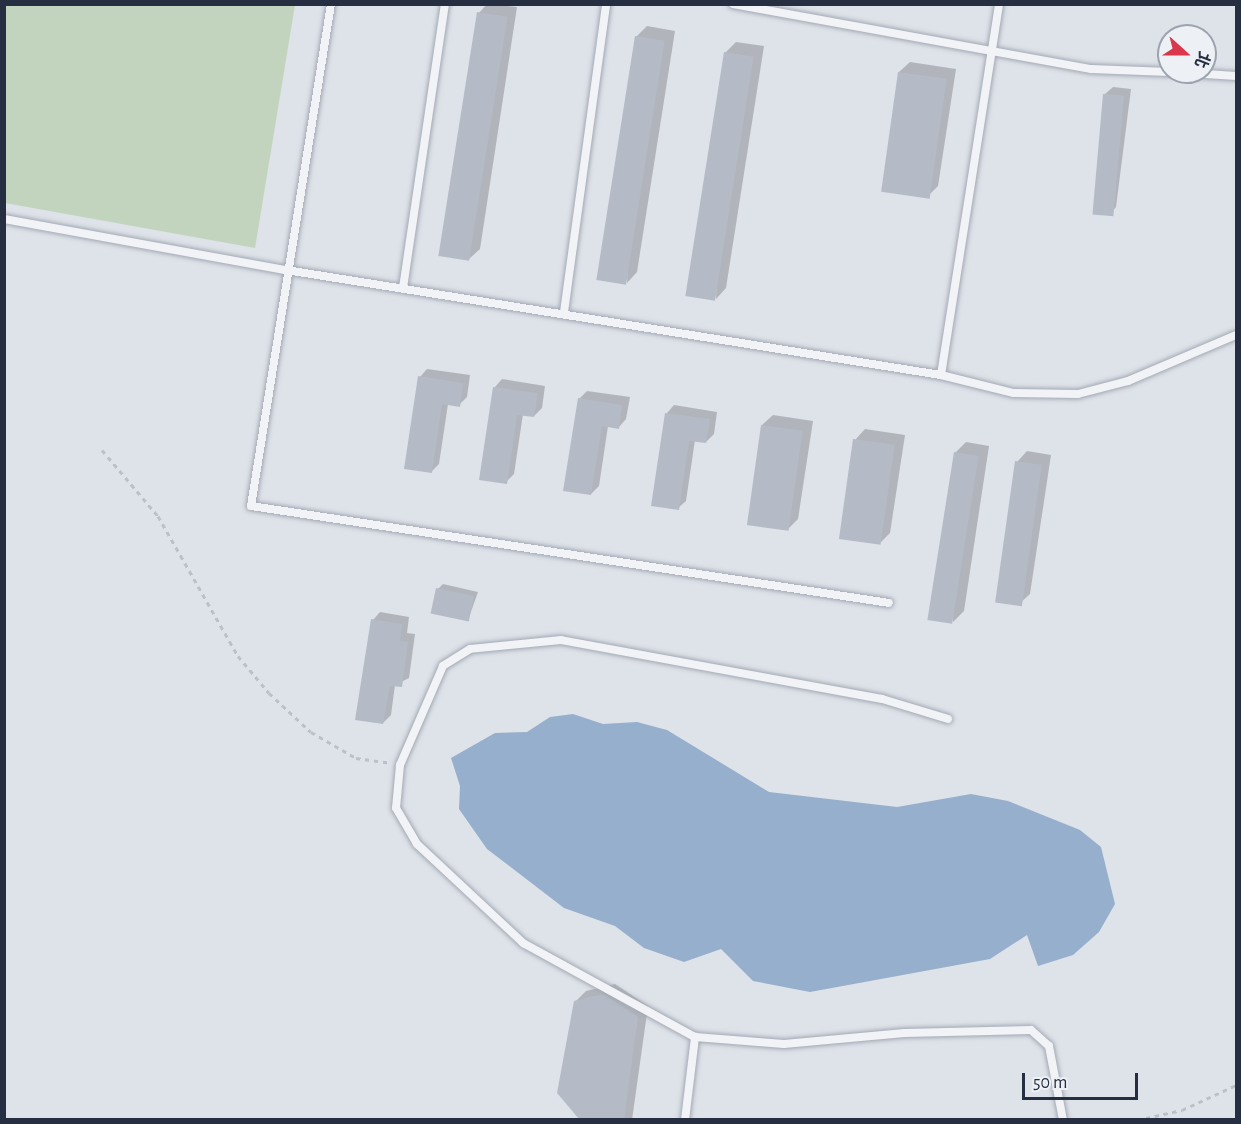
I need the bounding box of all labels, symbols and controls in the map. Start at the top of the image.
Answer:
north arrow [1157,24,1217,84]
text: 北 [1192,49,1212,70]
scale bar [1025,1061,1140,1099]
text: 50 m [1033,1074,1067,1092]

